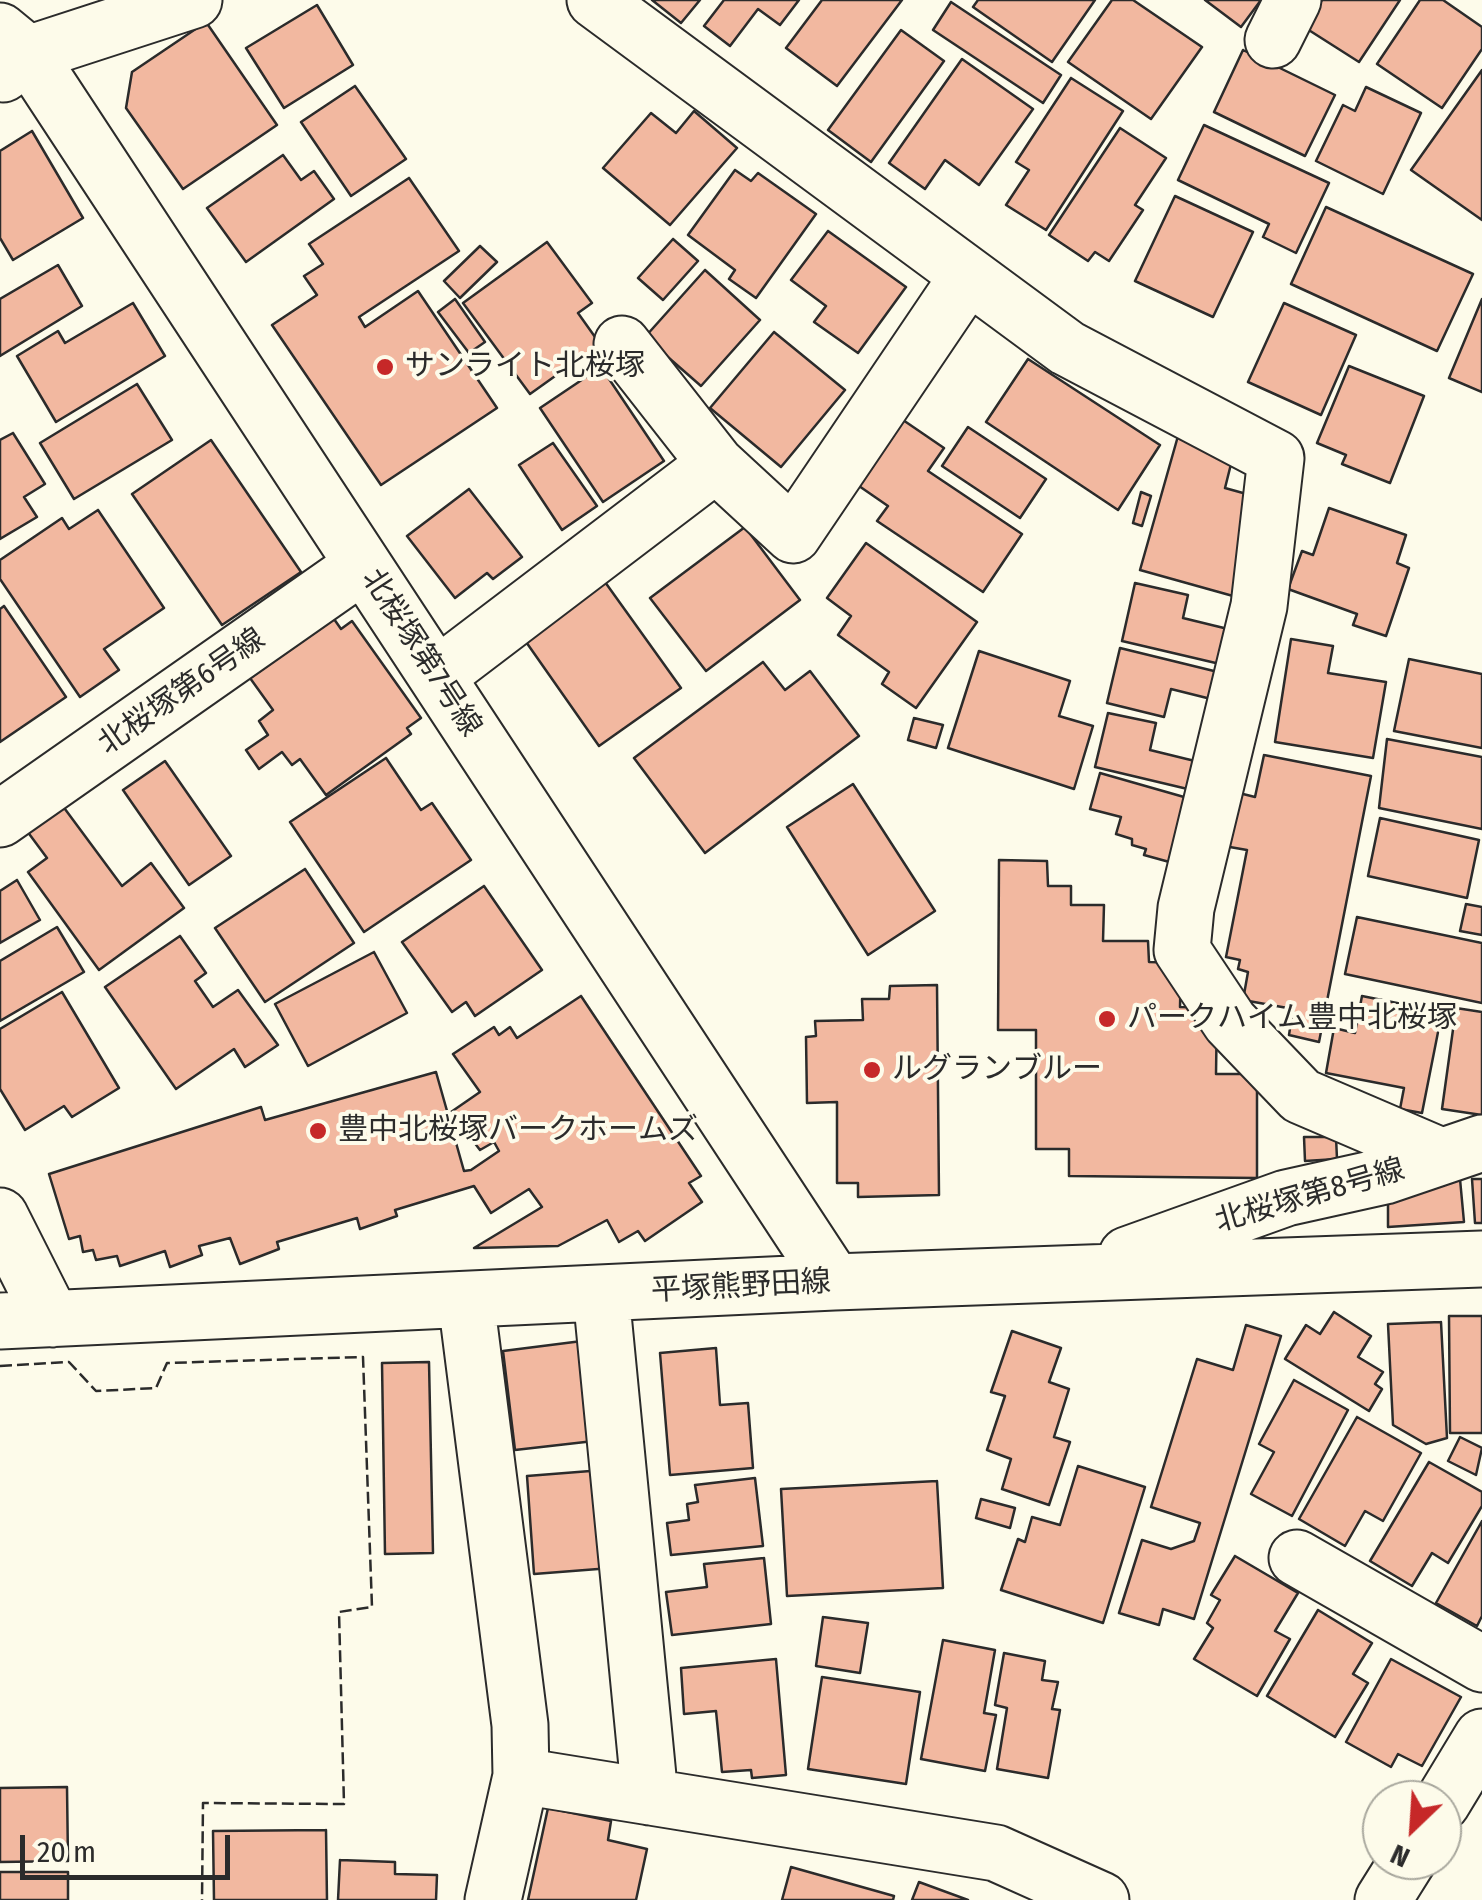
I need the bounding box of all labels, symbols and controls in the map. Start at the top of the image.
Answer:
place label: サンライト北桜塚 [405,349,645,385]
marker: サンライト北桜塚 [374,356,396,378]
street label: 北桜塚第7号線 [354,563,488,743]
street label: 北桜塚第6号線 [92,621,272,763]
place label: パークハイム豊中北桜塚 [1127,1001,1457,1037]
marker: パークハイム豊中北桜塚 [1096,1008,1118,1030]
place label: ルグランブルー [892,1052,1102,1088]
marker: ルグランブルー [861,1059,883,1081]
place label: 豊中北桜塚バークホームズ [338,1113,698,1149]
marker: 豊中北桜塚バークホームズ [307,1120,329,1142]
street label: 北桜塚第8号線 [1211,1152,1409,1240]
street label: 平塚熊野田線 [650,1264,832,1310]
north arrow [1362,1780,1462,1880]
scale bar [25,1815,235,1877]
text: 20 m [37,1834,96,1870]
text: N [1385,1837,1415,1874]

